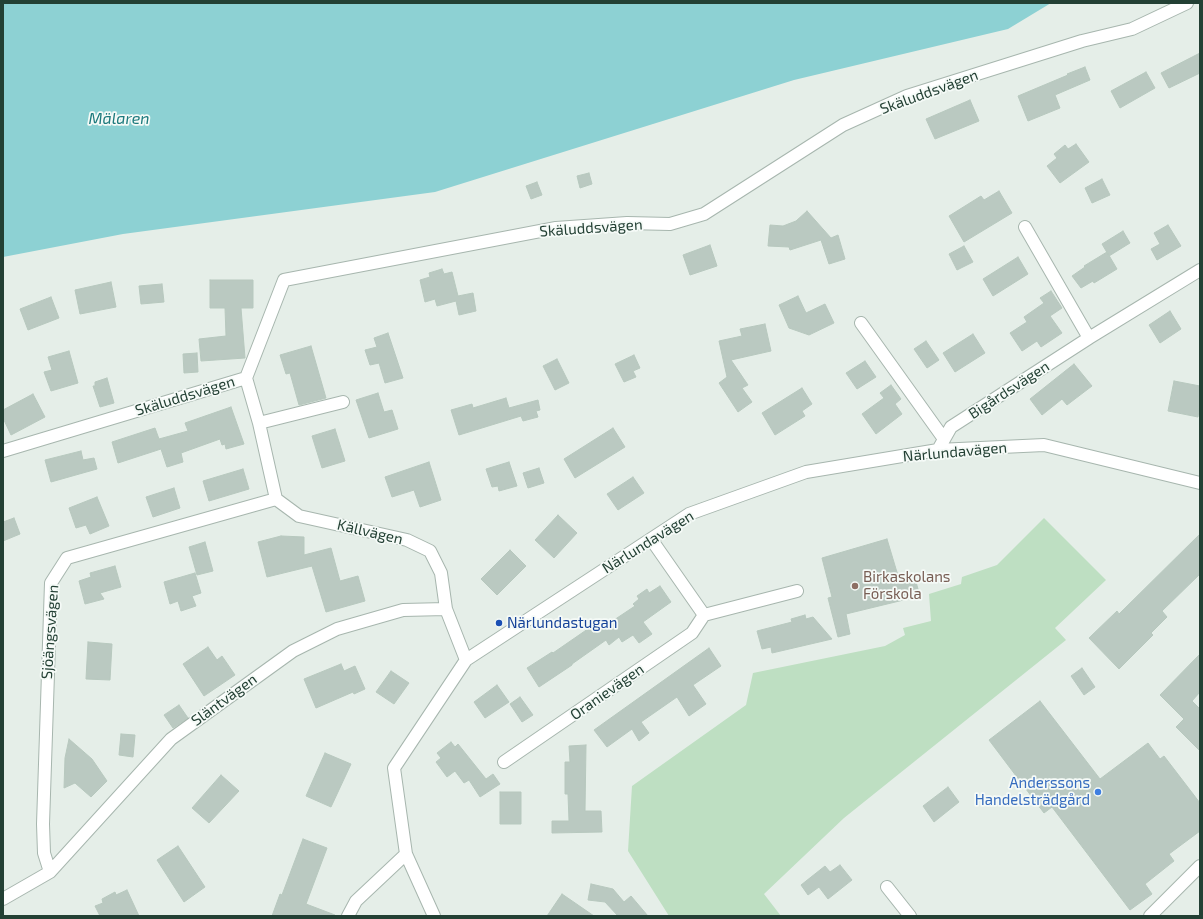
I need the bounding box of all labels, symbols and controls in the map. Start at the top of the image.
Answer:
street label: Skäluddsvägen [877,66,981,118]
water label: Mälaren [88,109,150,129]
street label: Skäluddsvägen [539,215,643,241]
street label: Bigårdsvägen [965,357,1053,423]
street label: Skäluddsvägen [133,372,237,420]
street label: Närlundavägen [902,438,1008,466]
street label: Närlundavägen [599,507,697,577]
street label: Källvägen [335,516,405,548]
place label: Birkaskolans Förskola [863,568,950,603]
marker: Birkaskolans Förskola [850,581,860,591]
street label: Sjöängsvägen [38,584,62,680]
place label: Närlundastugan [507,614,618,632]
marker: Närlundastugan [494,618,504,628]
street label: Oranievägen [567,660,647,724]
street label: Släntvägen [188,670,260,730]
place label: Anderssons Handelsträdgård [975,774,1090,809]
marker: Anderssons Handelsträdgård [1093,787,1103,797]

